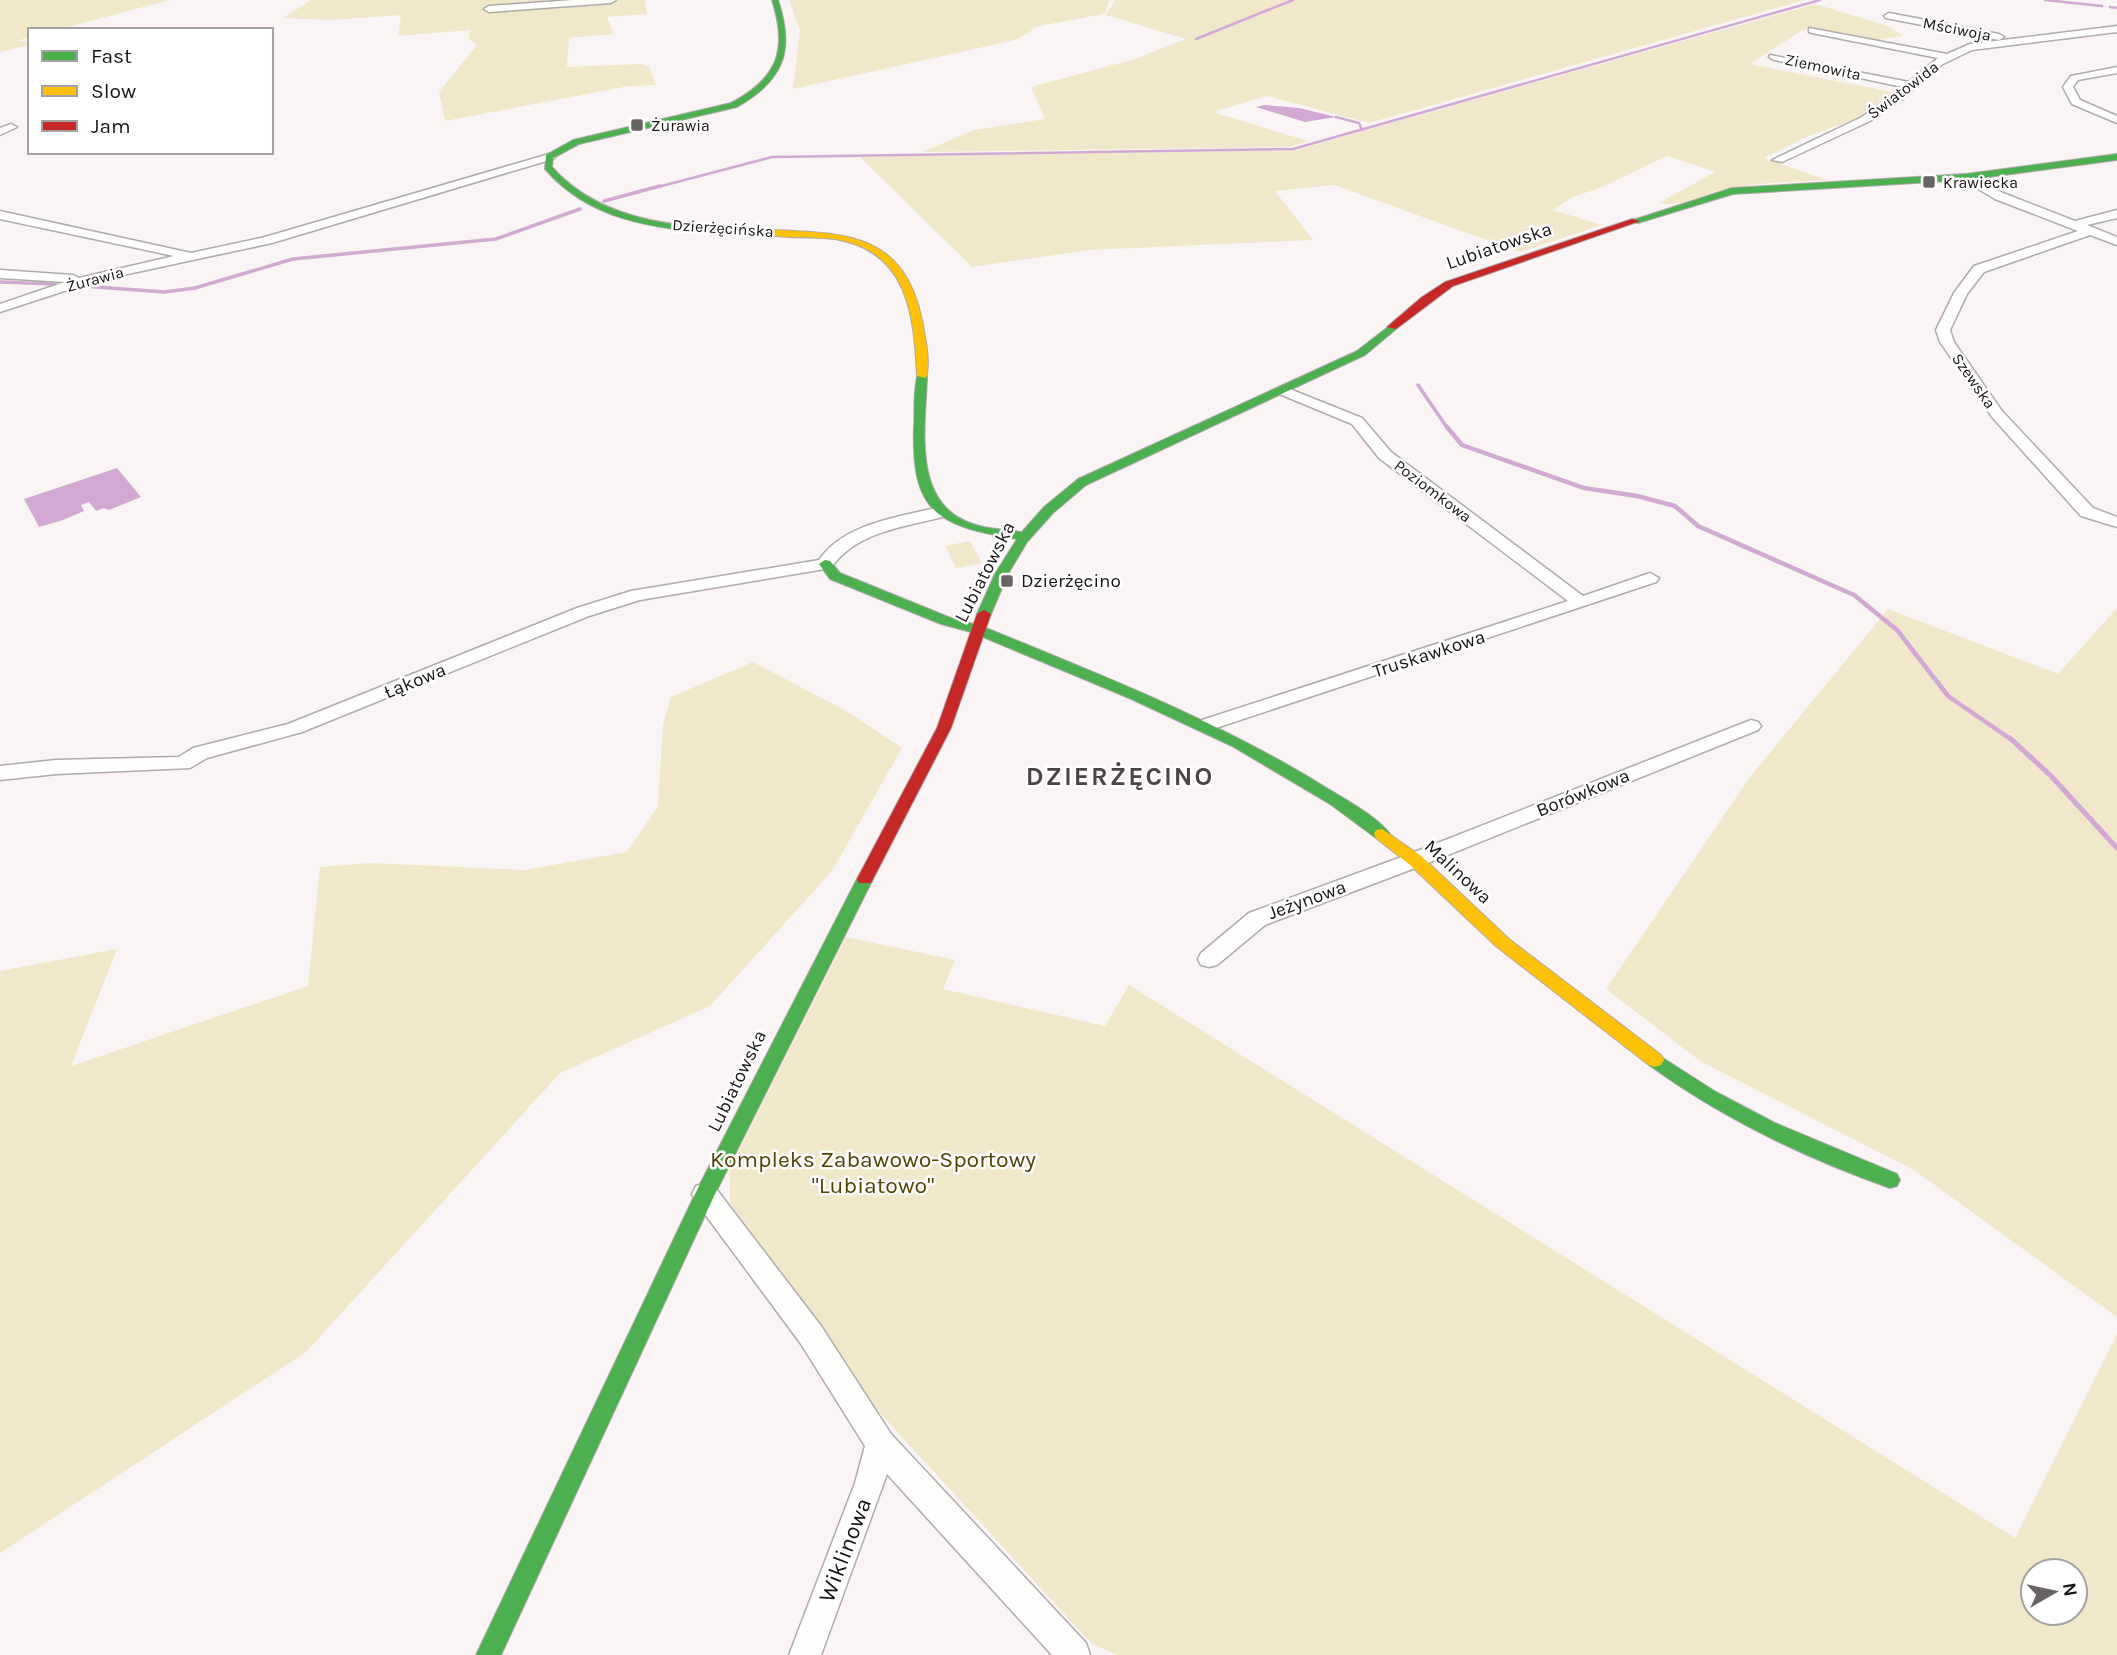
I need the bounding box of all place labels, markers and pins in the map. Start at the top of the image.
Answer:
place label: Żurawia [651,116,710,135]
marker: Żurawia [629,117,645,133]
place label: Krawiecka [1943,173,2018,192]
marker: Krawiecka [1921,174,1937,190]
place label: Dzierżęcino [1021,570,1121,592]
marker: Dzierżęcino [999,573,1015,589]

